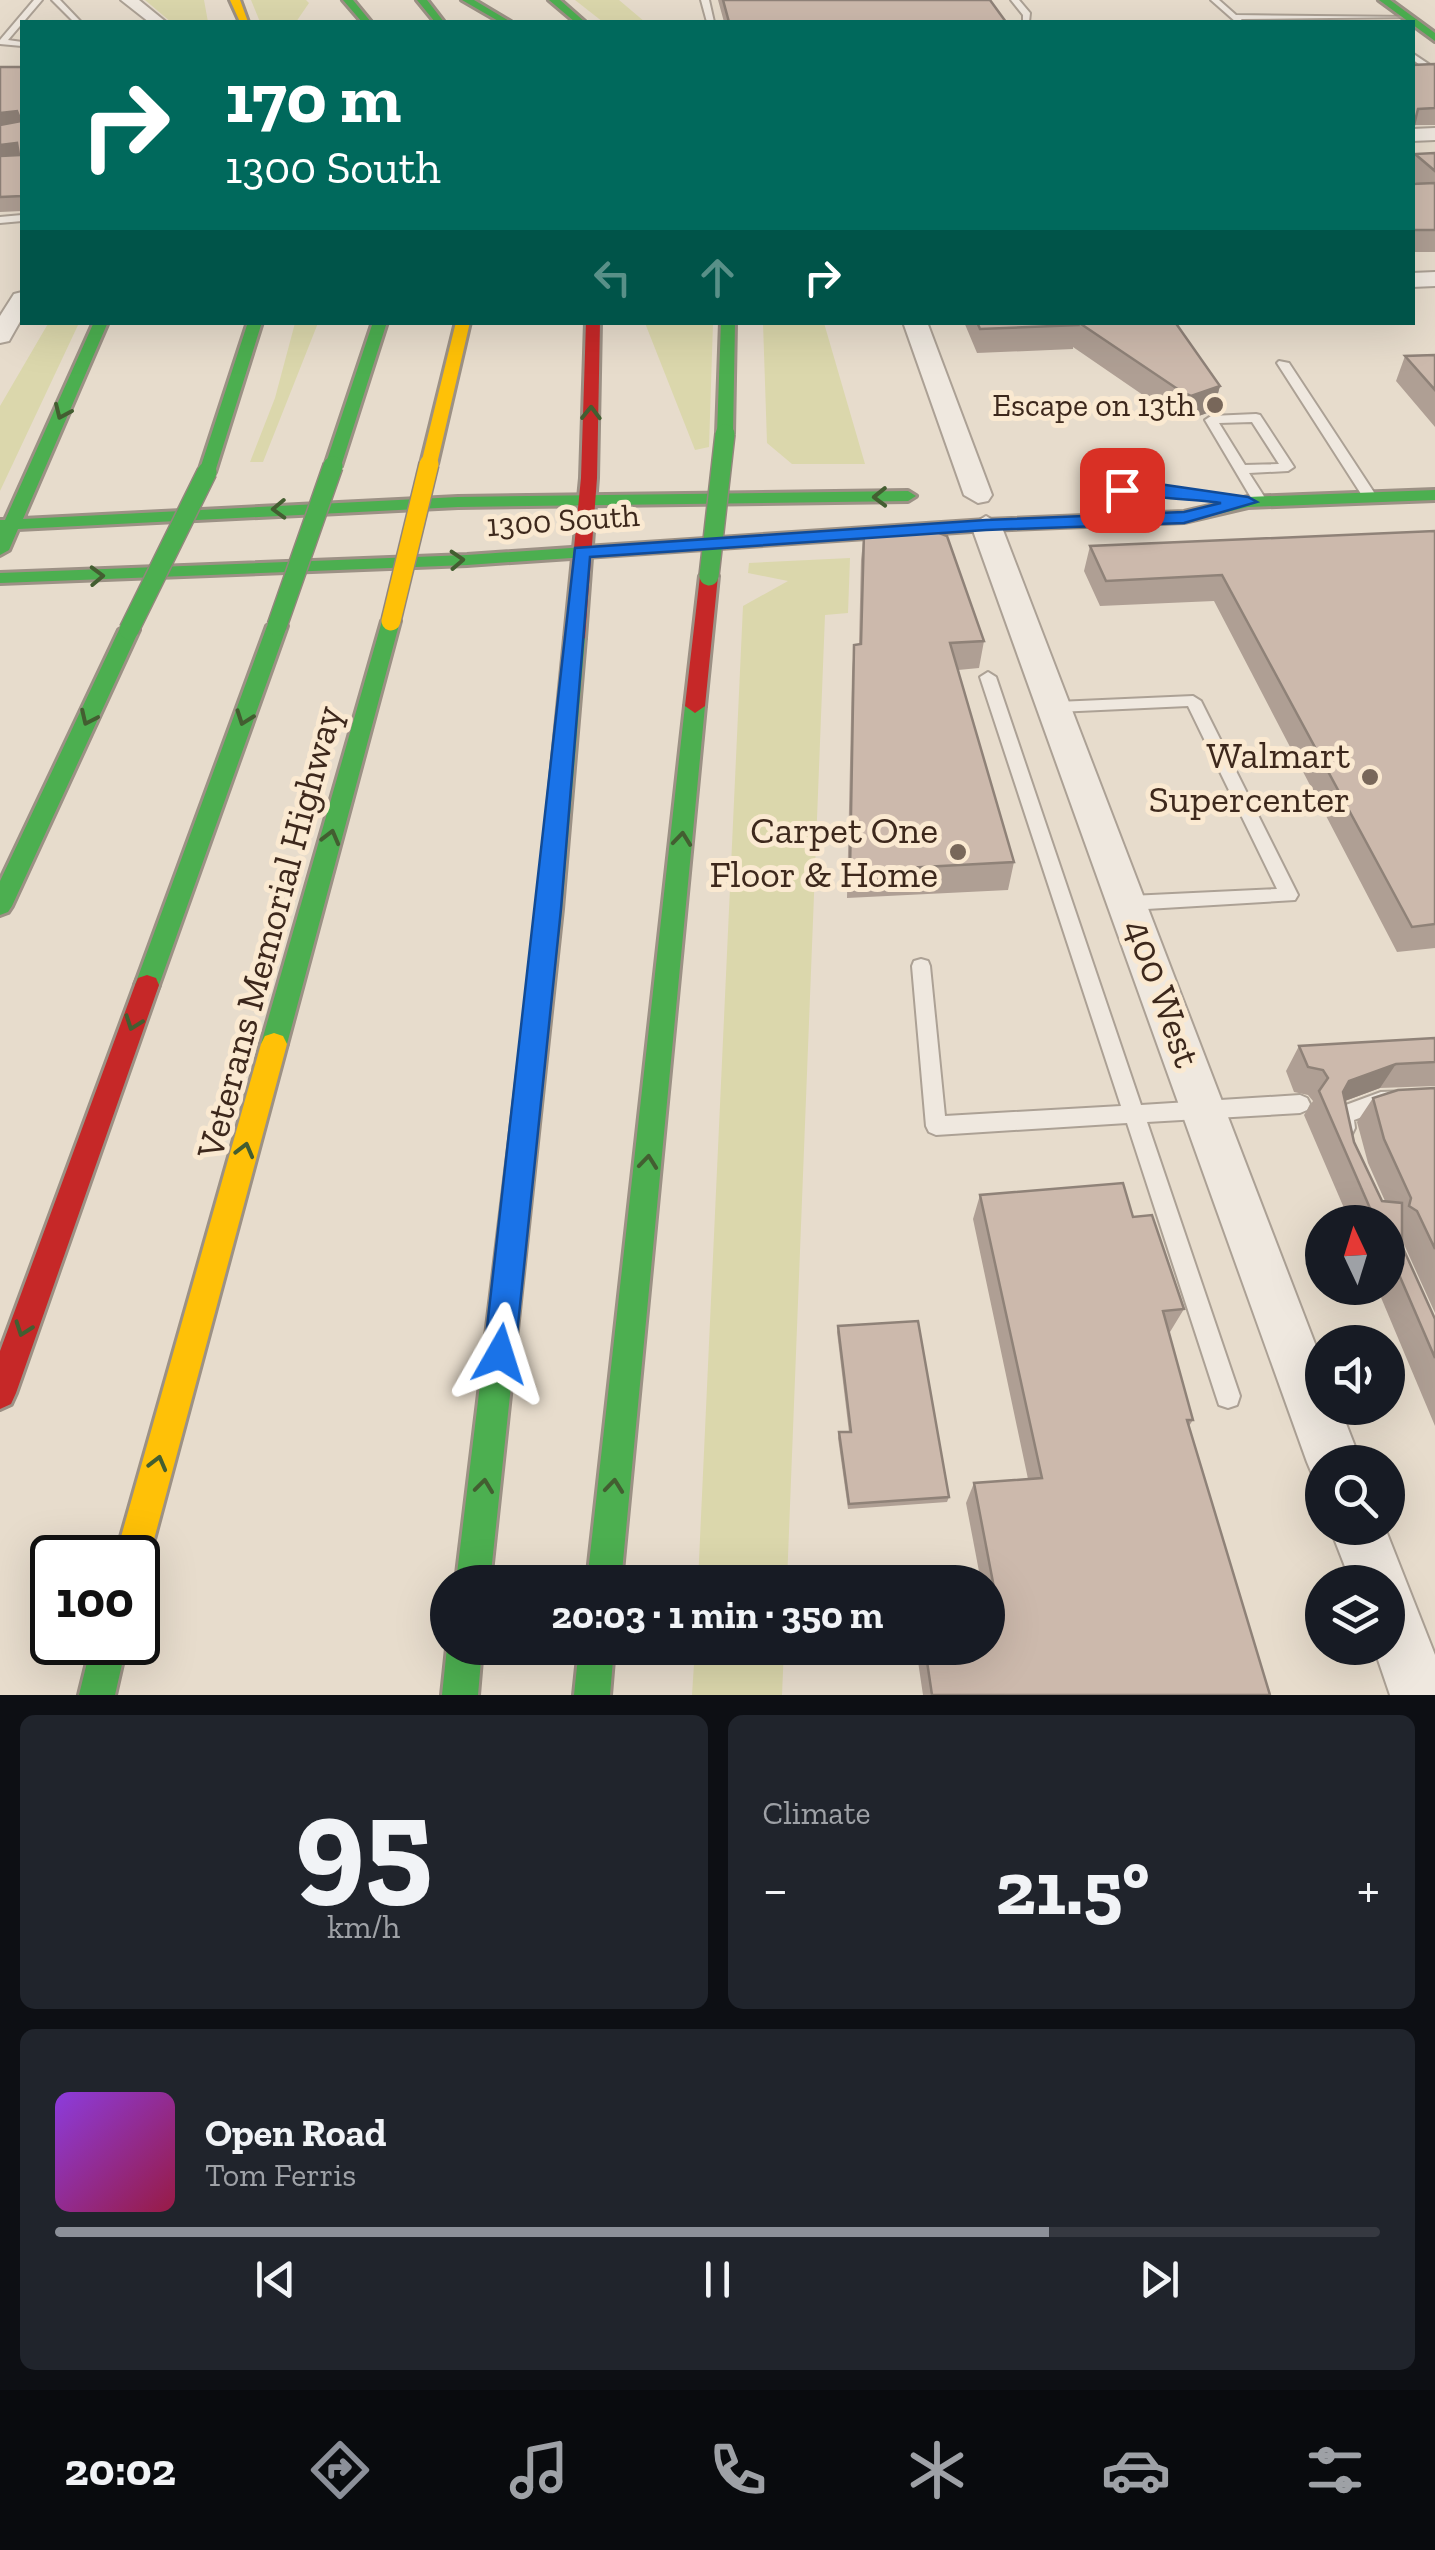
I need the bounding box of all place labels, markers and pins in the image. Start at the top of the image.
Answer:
place label: Escape on 13th [992,386,1195,424]
marker: Escape on 13th [1204,394,1226,416]
pin [1080,448,1165,533]
place label: Walmart Supercenter [1149,732,1350,822]
marker: Walmart Supercenter [1359,766,1381,788]
place label: Carpet One Floor & Home [709,807,938,897]
marker: Carpet One Floor & Home [947,841,969,863]

